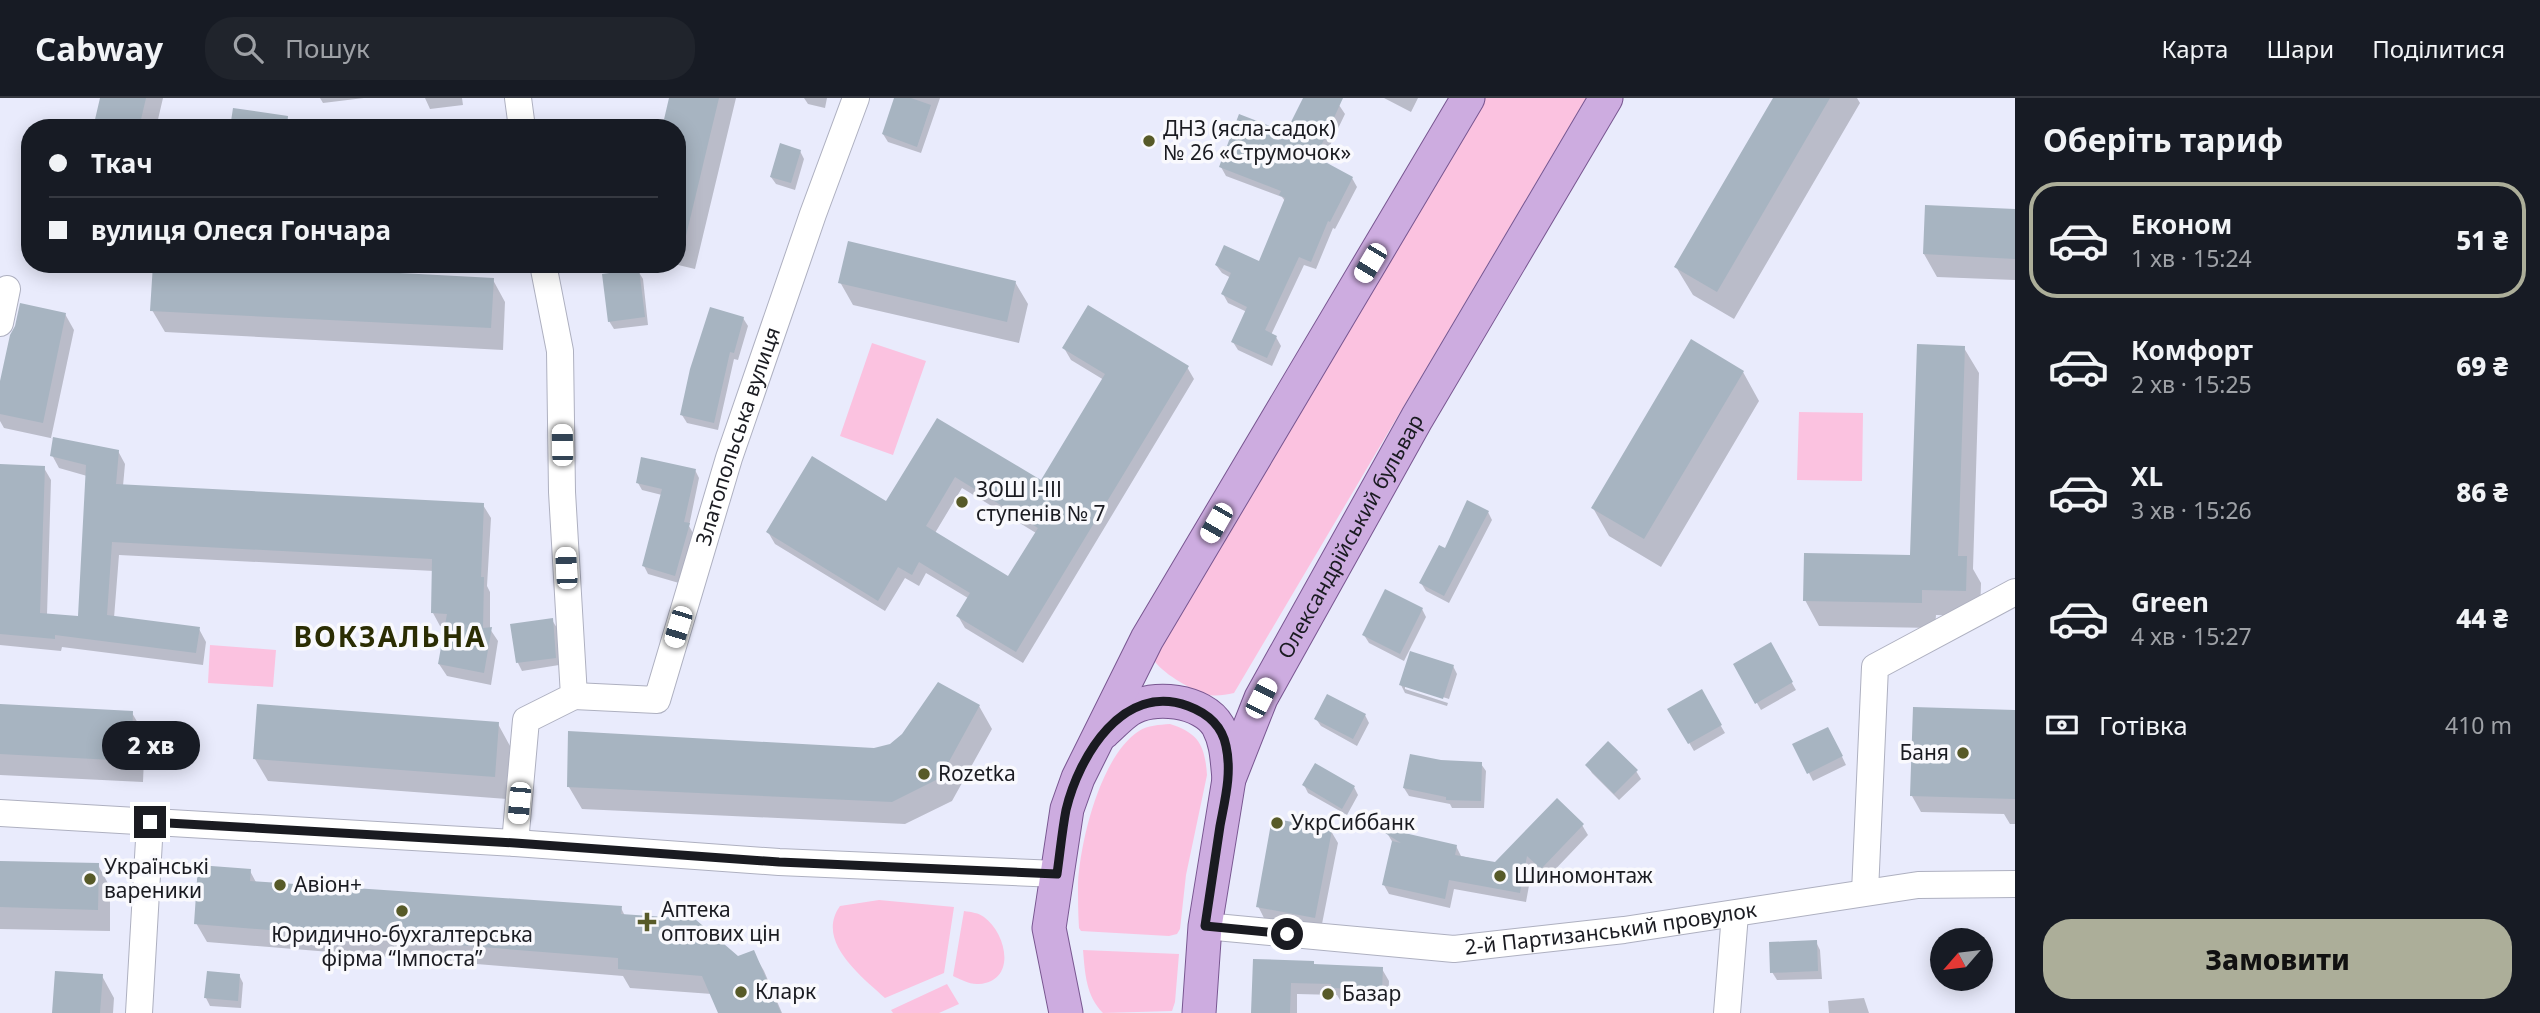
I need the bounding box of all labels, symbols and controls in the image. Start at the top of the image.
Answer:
search box [205,17,695,80]
text: Cabway [35,26,163,71]
icon: search [229,29,267,67]
text: Пошук [285,30,370,66]
text: Карта [2161,32,2228,65]
text: Шари [2266,32,2334,65]
text: Поділитися [2372,32,2505,65]
place label: ДНЗ (ясла-садок) № 26 «Струмочок» [1163,114,1351,166]
text: Оберіть тариф [2043,118,2283,161]
marker: ДНЗ (ясла-садок) № 26 «Струмочок» [1141,133,1157,149]
text: Ткач [91,145,153,181]
text: Економ [2131,206,2232,242]
icon: car [2047,209,2110,272]
text: вулиця Олеся Гончара [91,212,391,248]
text: 51 ₴ [2456,222,2508,258]
car [1351,240,1390,286]
text: 1 хв · 15:24 [2131,242,2252,274]
street label: Златопольська вулиця [689,323,786,549]
text: Комфорт [2131,332,2253,368]
icon: car [2047,335,2110,398]
text: 69 ₴ [2456,348,2508,384]
text: 2 хв · 15:25 [2131,368,2252,400]
street label: Олександрійський бульвар [1271,409,1429,663]
car [552,424,573,466]
text: XL [2131,458,2163,494]
icon: car [2047,461,2110,524]
text: 86 ₴ [2456,474,2508,510]
place label: ЗОШ І-ІІІ ступенів № 7 [976,475,1106,527]
marker: ЗОШ І-ІІІ ступенів № 7 [954,494,970,510]
text: 3 хв · 15:26 [2131,494,2252,526]
car [1197,500,1236,546]
car [555,546,578,590]
text: Green [2131,584,2209,620]
icon: car [2047,587,2110,650]
text: 44 ₴ [2456,600,2508,636]
car [662,604,695,650]
district label: ВОКЗАЛЬНА [293,617,487,655]
text: 4 хв · 15:27 [2131,620,2252,652]
car [1243,675,1280,721]
icon: cash [2043,706,2081,744]
text: Готівка [2099,707,2188,743]
text: 410 m [2445,709,2512,741]
callout: 2 хв [101,720,199,770]
text: 2 хв [128,729,174,761]
place label: Баня [1899,738,1949,766]
marker: Баня [1955,745,1971,761]
place label: Rozetka [938,759,1016,787]
marker: Rozetka [916,766,932,782]
car [507,781,532,825]
route end [134,806,166,838]
place label: УкрСиббанк [1291,808,1415,836]
marker: УкрСиббанк [1269,815,1285,831]
place label: Українські вареники [104,852,209,904]
place label: Шиномонтаж [1514,861,1653,889]
marker: Шиномонтаж [1492,868,1508,884]
place label: Авіон+ [294,870,362,898]
marker: Українські вареники [82,871,98,887]
marker: Авіон+ [272,877,288,893]
place label: Аптека оптових цін [661,895,780,947]
street label: 2-й Партизанський провулок [1463,895,1759,961]
marker: Юридично-бухгалтерська фірма “Імпоста” [394,903,410,919]
marker: Аптека оптових цін [639,914,655,930]
route start [1271,918,1303,950]
button: Замовити [2043,919,2512,999]
place label: Юридично-бухгалтерська фірма “Імпоста” [271,920,533,972]
north arrow [1930,928,1993,990]
map controls [1930,928,1993,991]
place label: Кларк [755,977,816,1005]
place label: Базар [1342,979,1401,1007]
marker: Кларк [733,984,749,1000]
marker: Базар [1320,986,1336,1002]

